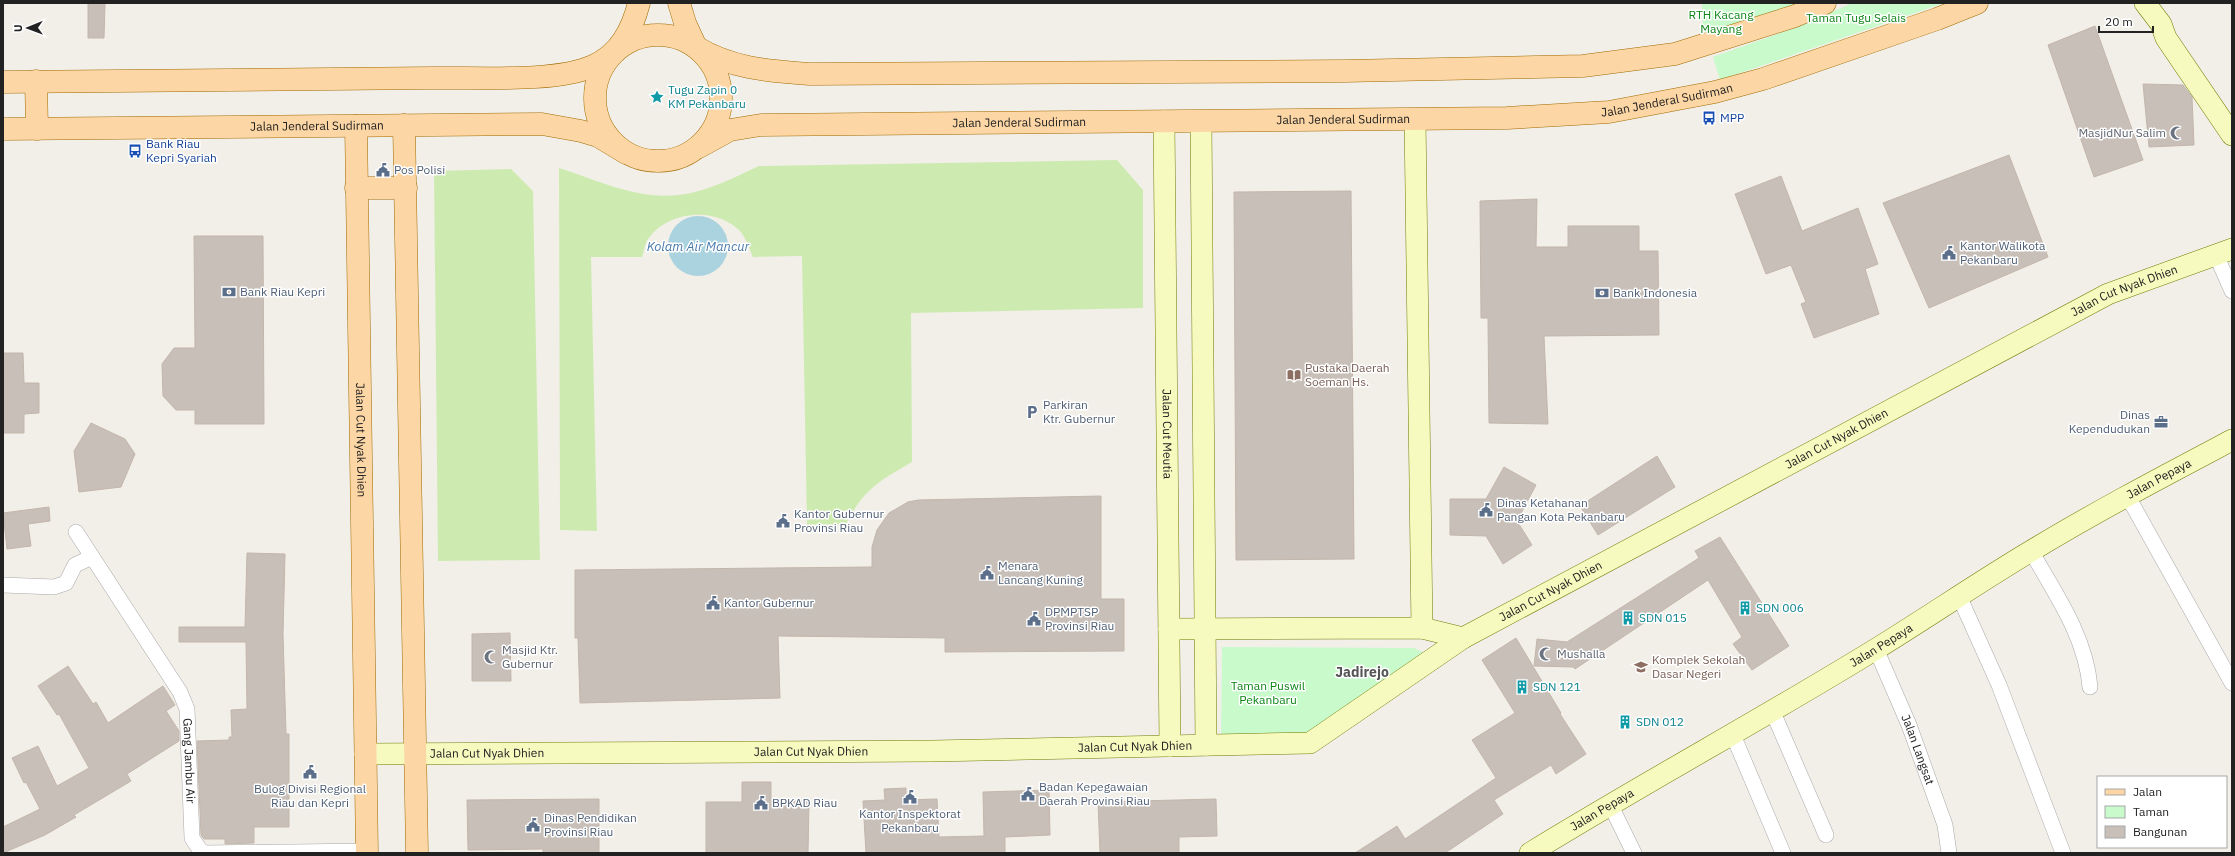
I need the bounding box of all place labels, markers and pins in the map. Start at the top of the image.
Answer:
place label: Tugu Zapin 0 KM Pekanbaru [668,82,746,111]
place icon: Tugu Zapin 0 KM Pekanbaru [649,89,665,105]
bus stop icon: MPP [1701,110,1717,126]
place label: MPP [1720,110,1744,125]
place label: MasjidNur Salim [2078,125,2166,140]
mosque icon: MasjidNur Salim [2169,125,2185,141]
place label: Bank Riau Kepri Syariah [146,136,217,165]
bus stop icon: Bank Riau Kepri Syariah [127,143,143,159]
public building icon: Pos Polisi [375,162,391,178]
place label: Pos Polisi [394,162,445,177]
place label: Kantor Walikota Pekanbaru [1960,238,2046,267]
public building icon: Kantor Walikota Pekanbaru [1941,245,1957,261]
bank icon: Bank Riau Kepri [221,284,237,300]
place label: Bank Riau Kepri [240,284,325,299]
bank icon: Bank Indonesia [1594,285,1610,301]
place label: Bank Indonesia [1613,285,1698,300]
place label: Pustaka Daerah Soeman Hs. [1305,360,1390,389]
library icon: Pustaka Daerah Soeman Hs. [1286,367,1302,383]
place label: Parkiran Ktr. Gubernur [1043,397,1116,426]
parking icon: Parkiran Ktr. Gubernur [1024,404,1040,420]
place label: Dinas Kependudukan [2069,407,2150,436]
office icon: Dinas Kependudukan [2153,414,2169,430]
place label: Dinas Ketahanan Pangan Kota Pekanbaru [1497,495,1625,524]
public building icon: Dinas Ketahanan Pangan Kota Pekanbaru [1478,502,1494,518]
place label: Kantor Gubernur Provinsi Riau [794,506,885,535]
public building icon: Kantor Gubernur Provinsi Riau [775,513,791,529]
place label: Menara Lancang Kuning [998,558,1084,587]
public building icon: Menara Lancang Kuning [979,565,995,581]
public building icon: Kantor Gubernur [705,595,721,611]
place label: Kantor Gubernur [724,595,815,610]
building icon: SDN 006 [1737,600,1753,616]
place label: SDN 006 [1756,600,1804,615]
place label: DPMPTSP Provinsi Riau [1045,604,1114,633]
building icon: SDN 015 [1620,610,1636,626]
place label: SDN 015 [1639,610,1687,625]
public building icon: DPMPTSP Provinsi Riau [1026,611,1042,627]
place label: Masjid Ktr. Gubernur [502,642,558,671]
mosque icon: Mushalla [1538,646,1554,662]
place label: Mushalla [1557,646,1606,661]
mosque icon: Masjid Ktr. Gubernur [483,649,499,665]
place label: Komplek Sekolah Dasar Negeri [1652,652,1745,681]
school or university icon: Komplek Sekolah Dasar Negeri [1633,659,1649,675]
building icon: SDN 121 [1514,679,1530,695]
place label: SDN 121 [1533,679,1581,694]
building icon: SDN 012 [1617,714,1633,730]
place label: SDN 012 [1636,714,1684,729]
public building icon: Bulog Divisi Regional Riau dan Kepri [302,764,318,780]
place label: Badan Kepegawaian Daerah Provinsi Riau [1039,779,1150,808]
place label: Bulog Divisi Regional Riau dan Kepri [254,781,366,810]
public building icon: Badan Kepegawaian Daerah Provinsi Riau [1020,786,1036,802]
public building icon: Kantor Inspektorat Pekanbaru [902,789,918,805]
public building icon: BPKAD Riau [753,795,769,811]
place label: BPKAD Riau [772,795,837,810]
place label: Kantor Inspektorat Pekanbaru [859,806,961,835]
place label: Dinas Pendidikan Provinsi Riau [544,810,637,839]
public building icon: Dinas Pendidikan Provinsi Riau [525,817,541,833]

